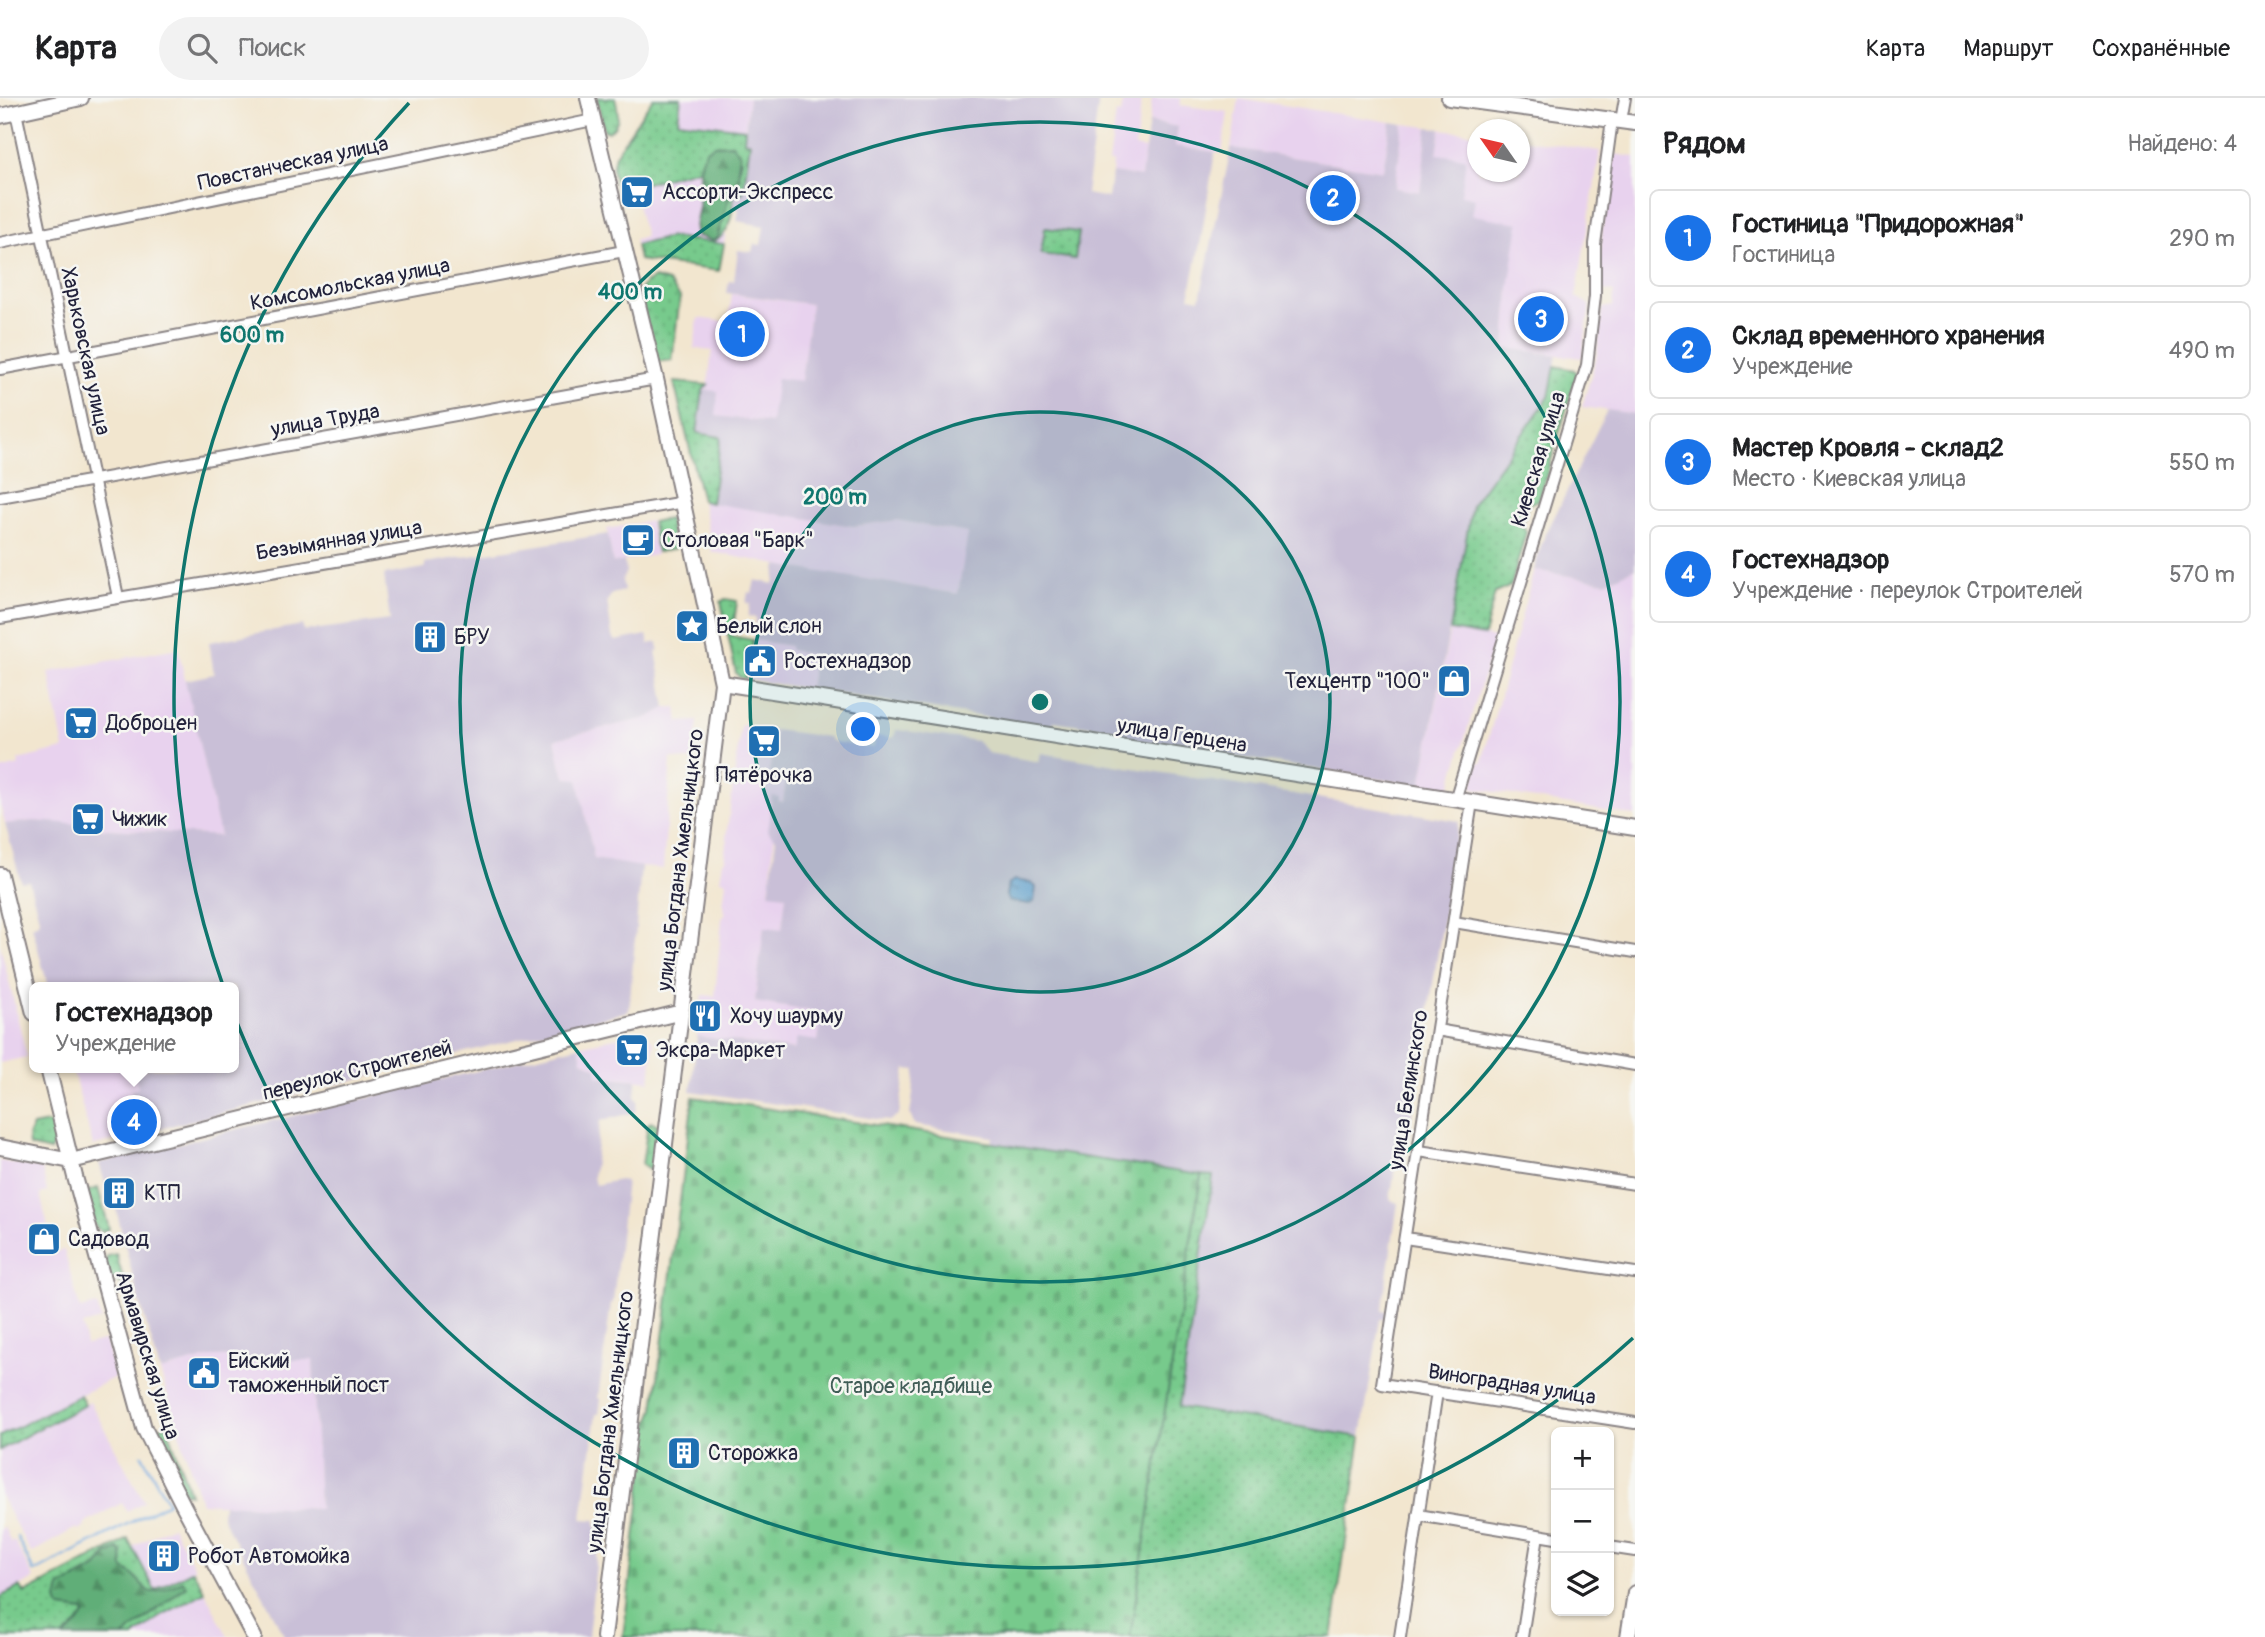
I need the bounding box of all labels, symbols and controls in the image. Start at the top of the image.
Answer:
search box [159,17,649,80]
text: Карта [35,28,117,69]
icon: search [183,29,221,67]
text: Поиск [239,32,307,64]
text: Карта [1866,34,1925,63]
text: Маршрут [1963,34,2054,63]
text: Сохранённые [2092,34,2230,63]
north arrow [1467,119,1530,182]
text: Рядом [1663,125,1746,162]
text: Найдено: 4 [2127,129,2237,158]
street label: Повстанческая улица [195,130,391,197]
pin: 2 [1310,172,1356,224]
supermarket icon: Ассорти-Экспресс [618,173,656,211]
place label: Ассорти-Экспресс [662,179,833,206]
text: Гостиница "Придорожная" [1732,208,2025,240]
text: 1 [1684,224,1693,253]
text: 290 m [2169,224,2235,253]
text: Гостиница [1732,240,1835,269]
street label: Комсомольская улица [248,252,452,317]
street label: Харьковская улица [55,265,116,438]
text: 400 m [598,279,662,306]
pin: 3 [1518,293,1564,345]
pin: 1 [719,308,765,360]
text: Склад временного хранения [1732,320,2045,352]
text: 600 m [220,322,284,349]
text: 2 [1682,336,1694,365]
text: 490 m [2169,336,2235,365]
text: Учреждение [1732,352,1853,381]
street label: Киевская улица [1505,388,1572,530]
street label: улица Труда [268,398,381,443]
text: Мастер Кровля - склад2 [1732,432,2004,464]
text: 3 [1682,448,1694,477]
text: 550 m [2169,448,2235,477]
text: Место · Киевская улица [1732,464,1966,493]
text: 200 m [803,484,867,511]
street label: Безымянная улица [254,514,424,567]
cafe icon: Столовая "Барк" [619,521,657,559]
place label: Столовая "Барк" [662,527,814,554]
text: Гостехнадзор [1732,544,1889,576]
text: 4 [1681,560,1695,589]
text: 570 m [2169,560,2235,589]
text: Учреждение · переулок Строителей [1732,576,2083,605]
place icon: Белый слон [673,607,711,645]
place label: Белый слон [716,613,822,640]
building icon: БРУ [411,618,449,656]
place label: БРУ [454,624,490,651]
public building icon: Ростехнадзор [741,642,779,680]
place label: Ростехнадзор [784,648,912,675]
shop icon: Техцентр "100" [1435,662,1473,700]
place label: Техцентр "100" [1285,668,1430,695]
centre of rings [1028,690,1052,714]
supermarket icon: Доброцен [62,704,100,742]
place label: Доброцен [105,710,197,737]
your location [846,712,880,746]
street label: улица Герцена [1114,712,1249,759]
supermarket icon: Пятёрочка [745,722,783,760]
street label: улица Богдана Хмельницкого [651,727,710,994]
place label: Пятёрочка [716,762,812,789]
supermarket icon: Чижик [69,800,107,838]
place label: Чижик [112,806,168,833]
popup [29,982,239,1073]
text: Гостехнадзор [55,997,213,1029]
restaurant icon: Хочу шаурму [686,997,724,1035]
place label: Хочу шаурму [730,1003,843,1030]
street label: улица Белинского [1382,1008,1434,1173]
text: Учреждение [55,1029,176,1058]
supermarket icon: Эксра-Маркет [613,1031,651,1069]
street label: переулок Строителей [260,1034,455,1107]
place label: Эксра-Маркет [656,1037,786,1064]
pin: 4 [111,1096,157,1148]
building icon: КТП [100,1174,138,1212]
place label: КТП [144,1180,180,1207]
shop icon: Садовод [25,1220,63,1258]
place label: Садовод [68,1226,149,1253]
street label: Армавирская улица [109,1268,186,1443]
street label: улица Богдана Хмельницкого [581,1289,640,1556]
place label: Ейский таможенный пост [228,1348,390,1399]
public building icon: Ейский таможенный пост [185,1354,223,1392]
street label: Виноградная улица [1426,1358,1598,1411]
park label: Старое кладбище [830,1373,993,1400]
map controls [1551,1427,1614,1616]
button: + [1551,1427,1614,1490]
building icon: Сторожка [665,1434,703,1472]
place label: Сторожка [708,1440,798,1467]
button: − [1551,1490,1614,1553]
building icon: Робот Автомойка [145,1537,183,1575]
place label: Робот Автомойка [188,1543,350,1570]
button: layers [1551,1553,1614,1616]

